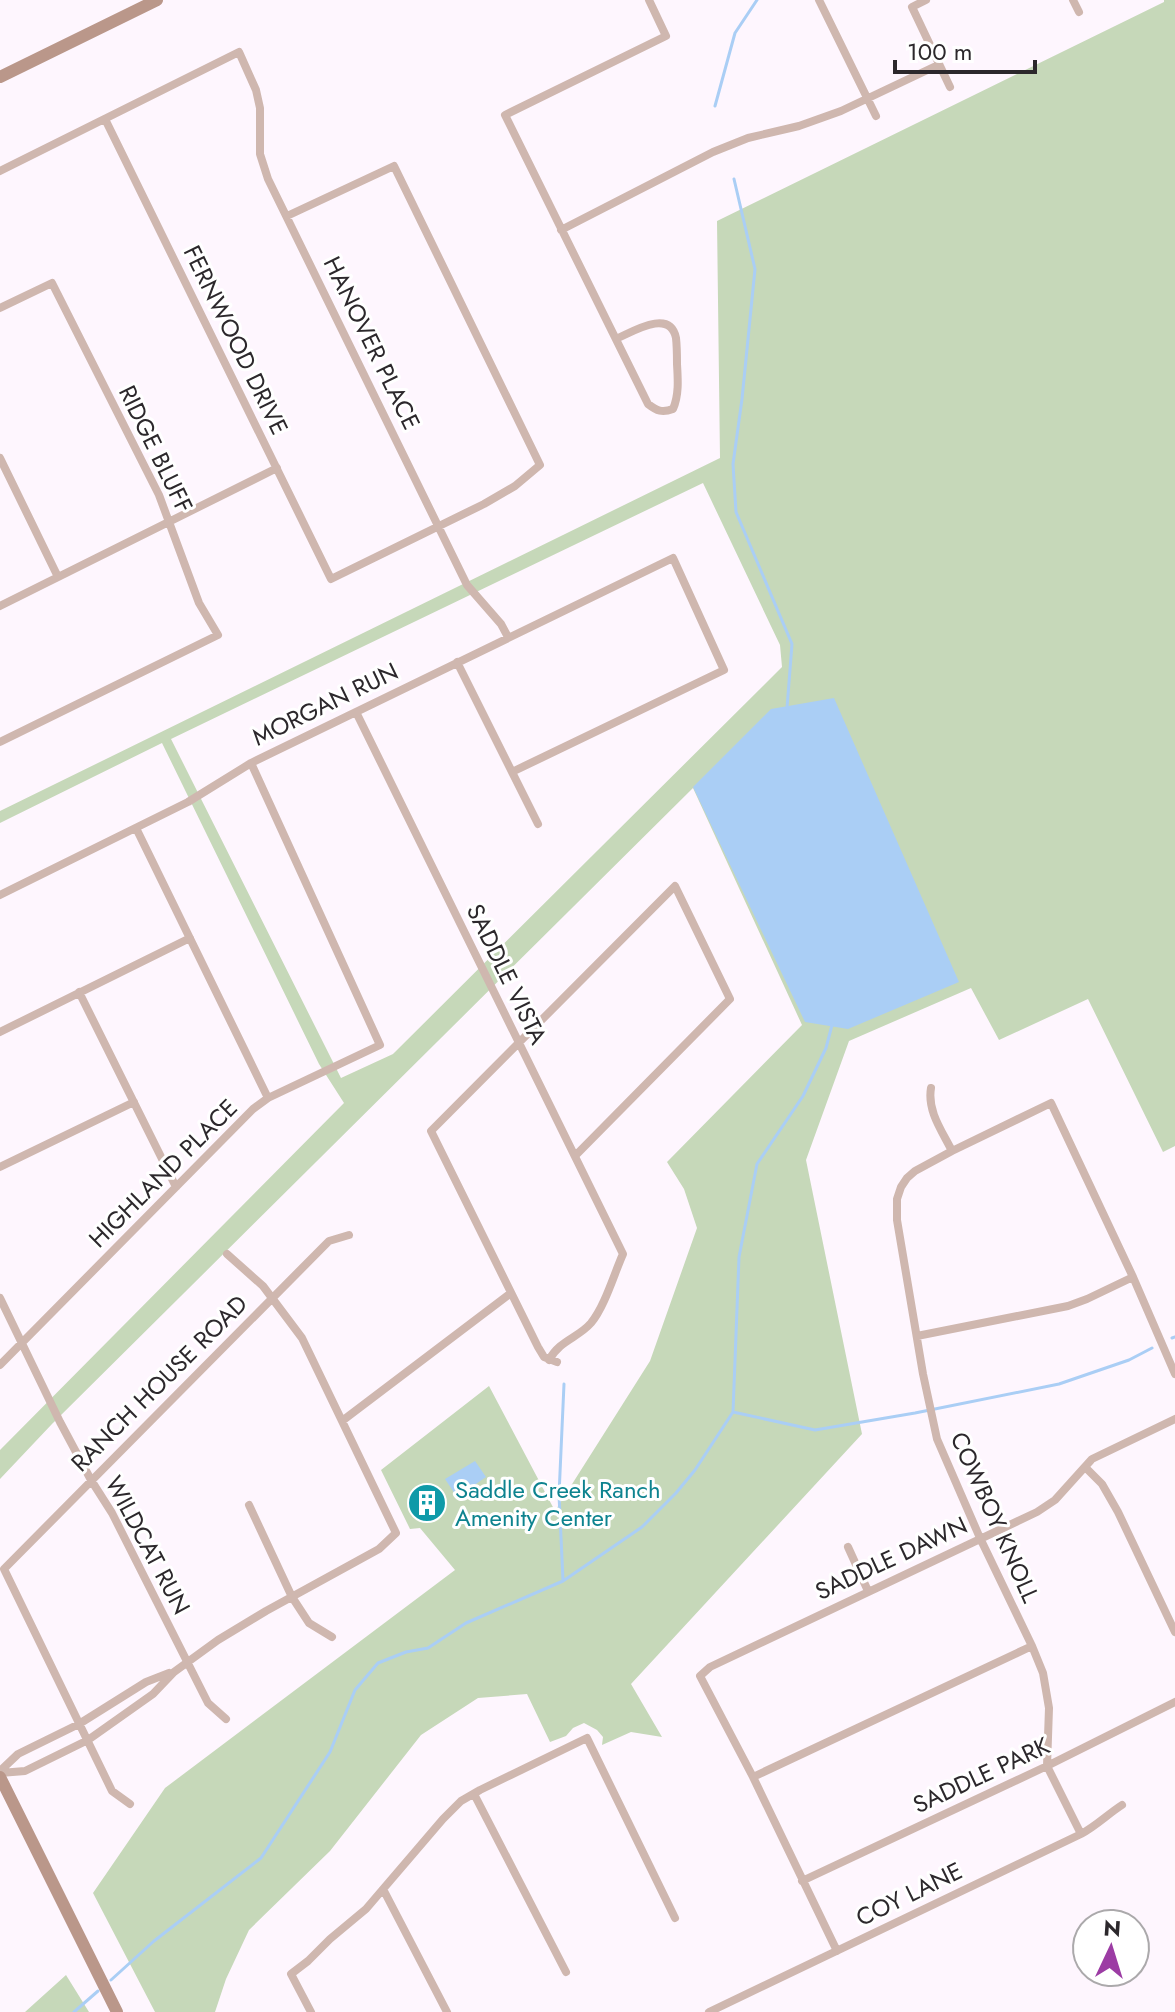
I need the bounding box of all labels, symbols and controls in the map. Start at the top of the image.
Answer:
scale bar [895,24,1035,74]
text: 100 m [907,34,973,69]
street label: FERNWOOD DRIVE [175,239,297,441]
street label: HANOVER PLACE [315,250,429,436]
street label: RIDGE BLUFF [110,379,202,519]
street label: MORGAN RUN [246,654,404,754]
street label: SADDLE VISTA [458,898,556,1050]
street label: HIGHLAND PLACE [81,1091,245,1255]
street label: RANCH HOUSE ROAD [63,1287,255,1479]
street label: COWBOY KNOLL [942,1426,1048,1608]
street label: WILDCAT RUN [97,1469,199,1621]
place label: Saddle Creek Ranch Amenity Center [455,1472,661,1535]
building icon: Saddle Creek Ranch Amenity Center [406,1482,448,1524]
street label: SADDLE DAWN [809,1507,973,1609]
street label: SADDLE PARK [907,1728,1055,1822]
street label: COY LANE [850,1853,968,1935]
north arrow [1071,1908,1151,1988]
text: N [1103,1911,1122,1945]

